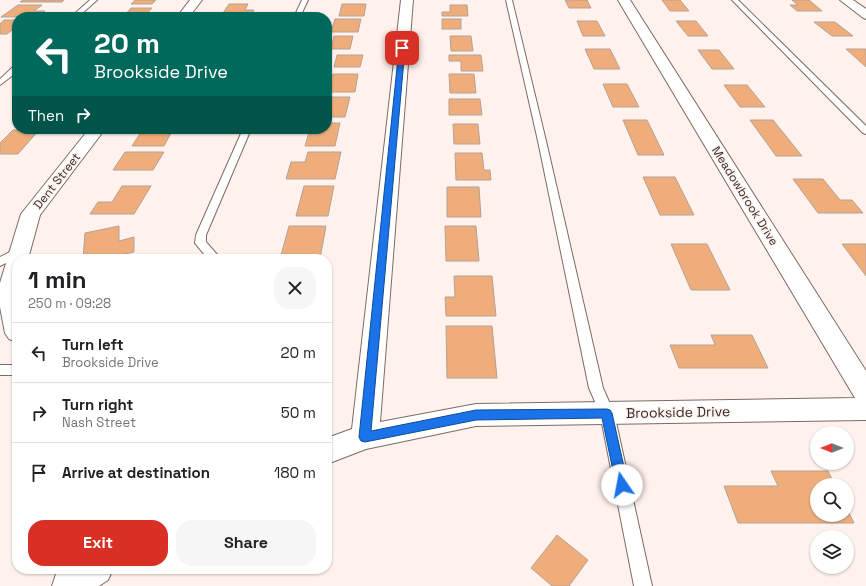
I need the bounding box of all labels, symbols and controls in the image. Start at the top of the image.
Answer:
text: 20 m [94,25,160,61]
icon: left [28,28,80,80]
pin [385,31,419,65]
icon: arrive [391,37,413,59]
text: Brookside Drive [94,60,228,83]
icon: right [72,104,94,126]
text: Then [28,106,64,125]
street label: Meadowbrook Drive [708,143,782,249]
street label: Dent Street [30,149,84,213]
text: 1 min [28,264,87,295]
button: close [274,267,316,309]
text: 250 m · 09:28 [28,295,111,312]
text: Turn left [62,335,124,354]
icon: left [28,342,50,364]
text: 20 m [281,343,316,362]
text: Brookside Drive [62,354,159,371]
text: Turn right [62,395,133,414]
icon: right [28,402,50,424]
street label: Brookside Drive [626,402,730,422]
text: 50 m [281,403,316,422]
text: Nash Street [62,414,136,431]
north arrow [810,426,854,470]
map controls [810,426,854,574]
icon: arrive [28,462,50,484]
text: Arrive at destination [62,463,210,482]
text: 180 m [274,463,316,482]
position arrow [601,464,643,506]
button: search [810,478,854,522]
button: Exit [28,520,168,566]
button: Share [176,520,316,566]
button: layers [810,530,854,574]

